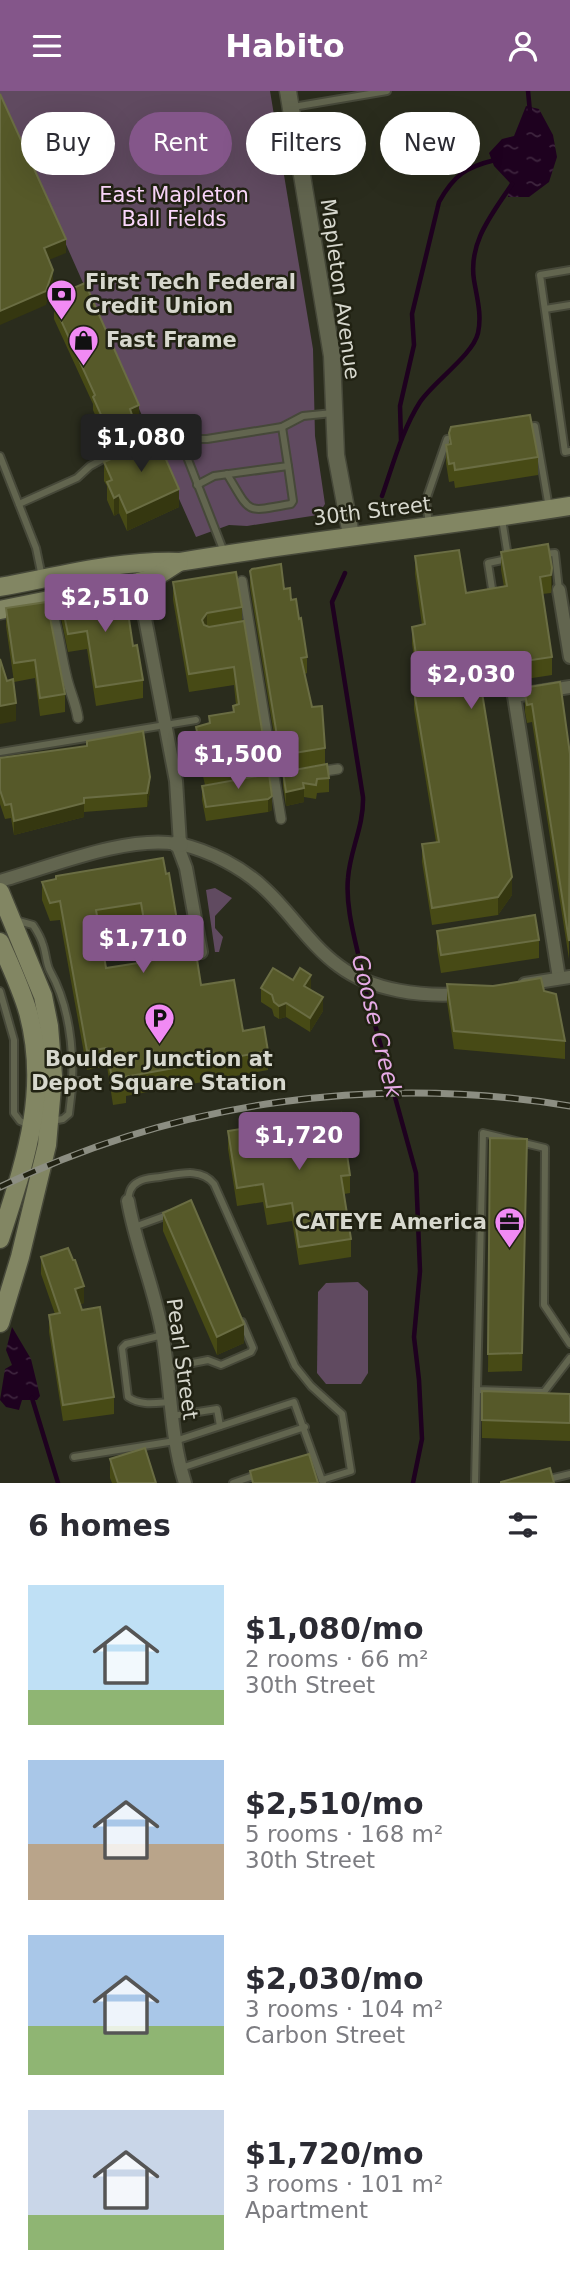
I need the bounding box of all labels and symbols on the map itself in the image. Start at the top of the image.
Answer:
park label: East Mapleton Ball Fields [99,183,249,231]
street label: Mapleton Avenue [315,197,365,381]
place label: First Tech Federal Credit Union [85,270,296,318]
bank icon: First Tech Federal Credit Union [45,277,79,321]
shop icon: Fast Frame [66,323,100,367]
place label: Fast Frame [106,328,237,352]
pin: $1,080 [84,415,198,474]
street label: 30th Street [312,492,432,530]
pin: $2,510 [48,575,162,634]
pin: $2,030 [414,651,528,711]
pin: $1,500 [181,731,295,791]
pin: $1,710 [86,915,200,975]
water label: Goose Creek [347,952,408,1102]
parking icon: Boulder Junction at Depot Square Station [142,1002,176,1046]
place label: Boulder Junction at Depot Square Station [31,1047,287,1095]
pin: $1,720 [242,1112,356,1172]
office icon: CATEYE America [493,1205,527,1249]
place label: CATEYE America [295,1210,487,1234]
street label: Pearl Street [162,1297,202,1421]

